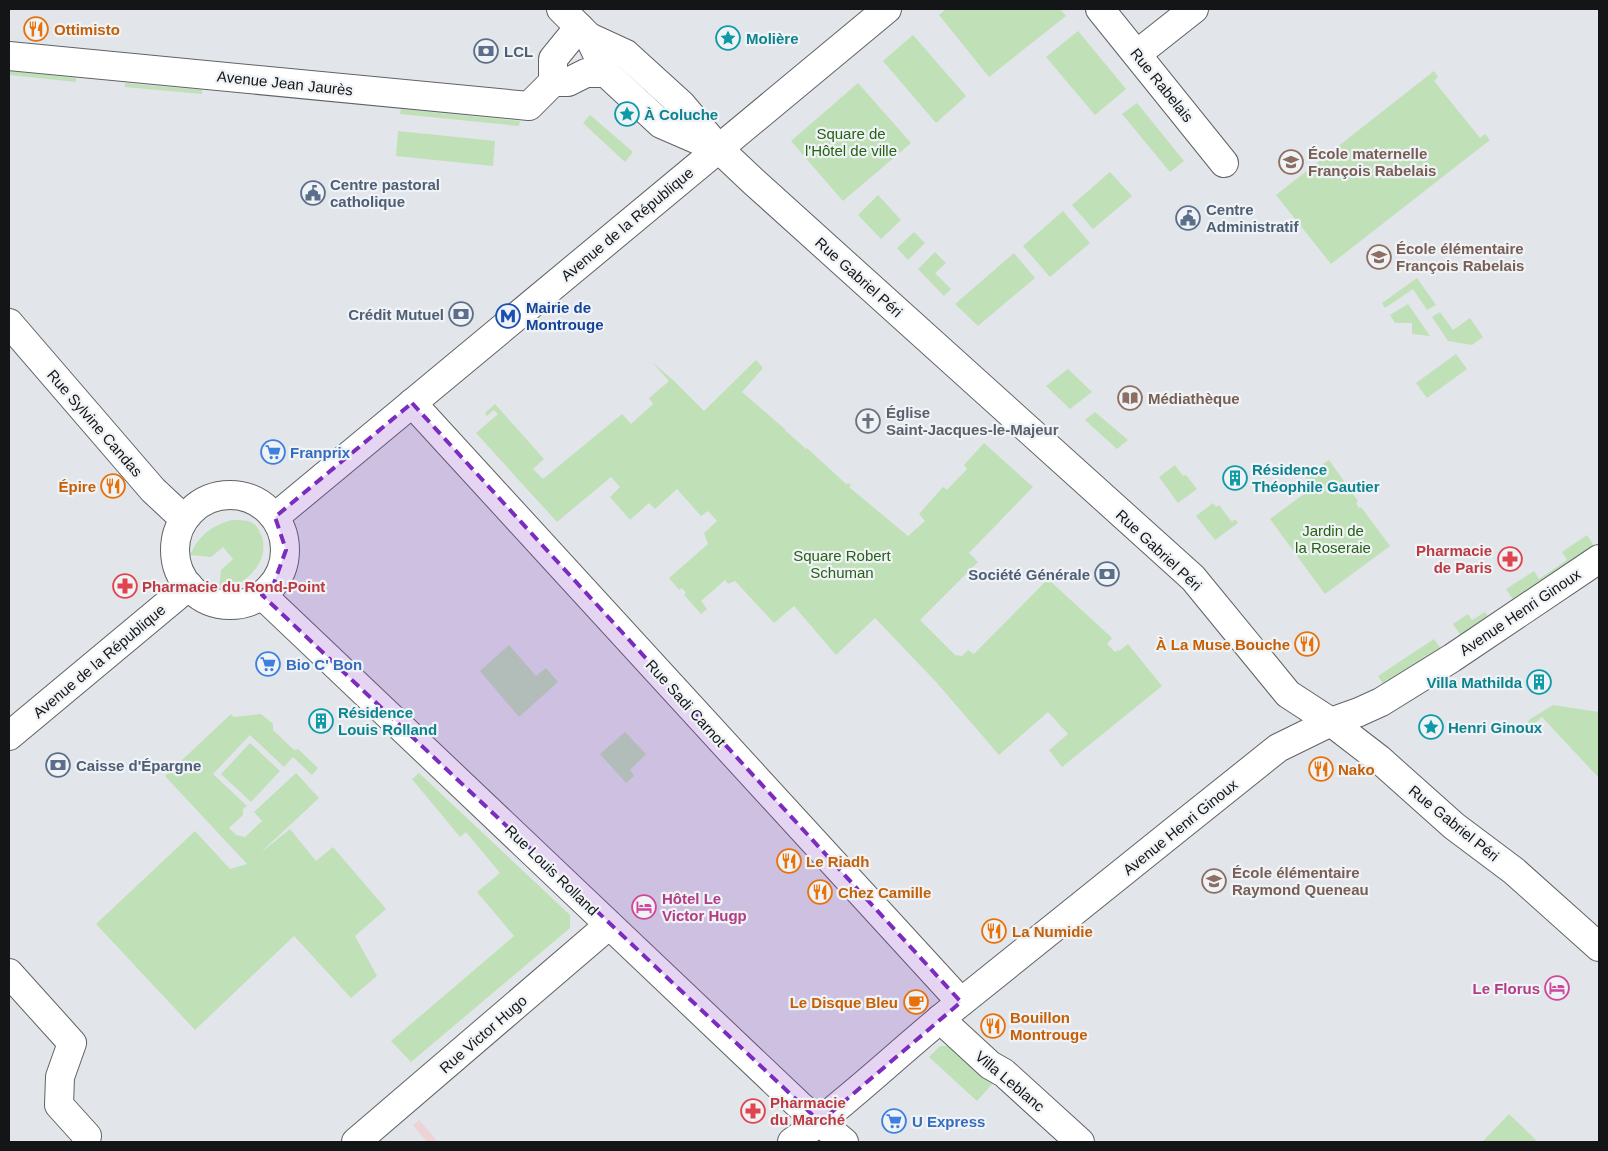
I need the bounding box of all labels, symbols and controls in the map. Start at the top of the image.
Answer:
restaurant icon: Ottimisto [23,16,49,42]
place label: Ottimisto [54,21,120,38]
place icon: Molière [715,25,741,51]
place label: Molière [746,30,799,47]
bank icon: LCL [473,38,499,64]
place label: LCL [504,43,533,60]
street label: Rue Rabelais [1127,45,1197,125]
street label: Avenue Jean Jaurès [216,67,354,99]
place icon: À Coluche [614,101,640,127]
place label: À Coluche [644,106,718,123]
park label: Square de l'Hôtel de ville [805,125,897,159]
place label: École maternelle François Rabelais [1308,145,1436,179]
school or university icon: École maternelle François Rabelais [1278,149,1304,175]
street label: Avenue de la République [557,164,697,284]
place label: Centre pastoral catholique [330,176,440,210]
public building icon: Centre pastoral catholique [300,180,326,206]
place label: Centre Administratif [1206,201,1300,235]
public building icon: Centre Administratif [1175,205,1201,231]
street label: Rue Gabriel Péri [812,234,906,320]
place label: École élémentaire François Rabelais [1396,240,1524,274]
school or university icon: École élémentaire François Rabelais [1366,244,1392,270]
place label: Mairie de Montrouge [526,299,603,333]
bank icon: Crédit Mutuel [448,301,474,327]
metro station icon: Mairie de Montrouge [495,303,521,329]
place label: Crédit Mutuel [348,306,444,323]
street label: Rue Sylvine Candas [44,366,146,480]
library icon: Médiathèque [1117,385,1143,411]
place label: Médiathèque [1148,390,1240,407]
place label: Église Saint-Jacques-le-Majeur [886,404,1059,438]
church icon: Église Saint-Jacques-le-Majeur [855,408,881,434]
supermarket icon: Franprix [260,439,286,465]
place label: Franprix [290,444,351,461]
place label: Résidence Théophile Gautier [1252,461,1380,495]
building icon: Résidence Théophile Gautier [1222,465,1248,491]
restaurant icon: Épire [100,473,126,499]
place label: Épire [58,478,96,495]
street label: Rue Gabriel Péri [1113,506,1205,594]
park label: Jardin de la Roseraie [1295,522,1371,556]
place label: Pharmacie de Paris [1416,542,1492,576]
pharmacy icon: Pharmacie de Paris [1497,546,1523,572]
park label: Square Robert Schuman [793,547,892,581]
bank icon: Société Générale [1094,561,1120,587]
street label: Avenue Henri Ginoux [1456,565,1584,659]
place label: Société Générale [968,566,1090,583]
pharmacy icon: Pharmacie du Rond-Point [112,573,138,599]
place label: Pharmacie du Rond-Point [142,578,325,595]
street label: Avenue de la République [29,601,169,721]
restaurant icon: À La Muse Bouche [1294,631,1320,657]
place label: À La Muse Bouche [1156,636,1290,653]
supermarket icon: Bio C' Bon [255,651,281,677]
place label: Bio C' Bon [286,656,362,673]
street label: Rue Sadi Carnot [643,656,730,751]
building icon: Villa Mathilda [1526,669,1552,695]
place label: Villa Mathilda [1426,674,1523,691]
place label: Résidence Louis Rolland [338,704,437,738]
building icon: Résidence Louis Rolland [308,708,334,734]
place icon: Henri Ginoux [1418,714,1444,740]
place label: Henri Ginoux [1448,719,1543,736]
bank icon: Caisse d'Épargne [45,752,71,778]
restaurant icon: Nako [1308,756,1334,782]
place label: Caisse d'Épargne [76,757,201,774]
place label: Nako [1338,761,1375,778]
street label: Avenue Henri Ginoux [1119,775,1241,878]
street label: Rue Gabriel Péri [1406,782,1502,864]
street label: Rue Louis Rolland [502,821,602,919]
restaurant icon: Le Riadh [776,848,802,874]
place label: Le Riadh [806,853,869,870]
place label: École élémentaire Raymond Queneau [1232,864,1369,898]
school or university icon: École élémentaire Raymond Queneau [1201,868,1227,894]
restaurant icon: Chez Camille [807,879,833,905]
place label: Chez Camille [838,884,931,901]
place label: Hôtel Le Victor Hugp [662,890,747,924]
hotel icon: Hôtel Le Victor Hugp [631,894,657,920]
restaurant icon: La Numidie [981,918,1007,944]
place label: La Numidie [1012,923,1093,940]
hotel icon: Le Florus [1544,975,1570,1001]
place label: Le Florus [1472,980,1540,997]
cafe icon: Le Disque Bleu [903,989,929,1015]
street label: Rue Victor Hugo [436,992,530,1076]
place label: Le Disque Bleu [790,994,898,1011]
place label: Bouillon Montrouge [1010,1009,1087,1043]
restaurant icon: Bouillon Montrouge [980,1013,1006,1039]
street label: Villa Leblanc [972,1047,1048,1115]
place label: Pharmacie du Marché [770,1094,846,1128]
pharmacy icon: Pharmacie du Marché [740,1098,766,1124]
supermarket icon: U Express [881,1108,907,1134]
place label: U Express [912,1113,985,1130]

